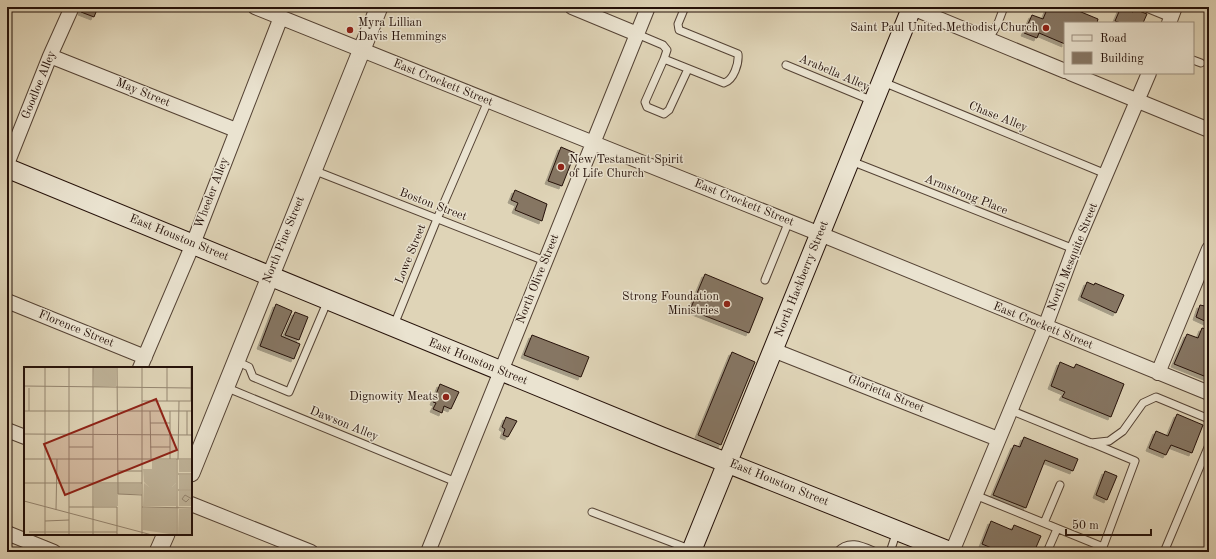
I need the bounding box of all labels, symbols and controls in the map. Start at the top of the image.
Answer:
place label: Myra Lillian Davis Hemmings [358,17,447,43]
place label: Saint Paul United Methodist Church [850,22,1038,34]
legend [1064,22,1194,74]
marker: Saint Paul United Methodist Church [1041,23,1051,33]
marker: Myra Lillian Davis Hemmings [345,25,355,35]
text: Road [1100,33,1127,45]
street label: Goodloe Alley [20,49,58,121]
street label: Arabella Alley [797,53,871,93]
text: Building [1100,53,1144,65]
street label: East Crockett Street [391,57,495,109]
street label: May Street [114,77,172,109]
street label: Chase Alley [967,100,1030,134]
place label: New Testament Spirit of Life Church [569,154,683,180]
street label: Wheeler Alley [193,155,231,230]
marker: New Testament Spirit of Life Church [556,162,566,172]
street label: Armstrong Place [923,173,1010,217]
street label: East Crockett Street [692,177,796,229]
street label: Boston Street [398,187,468,223]
street label: North Pine Street [261,195,307,285]
street label: North Mesquite Street [1046,201,1100,313]
street label: East Houston Street [128,213,230,263]
street label: North Hackberry Street [773,219,831,339]
street label: Lowe Street [394,222,428,286]
street label: North Olive Street [515,232,561,326]
place label: Strong Foundation Ministries [622,291,720,317]
marker: Strong Foundation Ministries [722,299,732,309]
street label: East Crockett Street [991,300,1095,352]
street label: Florence Street [37,308,115,350]
street label: East Houston Street [427,337,529,387]
inset map [24,367,192,535]
street label: Glorietta Street [846,373,926,415]
place label: Dignowity Meats [349,391,438,403]
marker: Dignowity Meats [441,392,451,402]
street label: Dawson Alley [308,405,381,443]
street label: East Houston Street [728,458,830,508]
scale bar [1066,511,1151,537]
text: 50 m [1072,519,1099,532]

